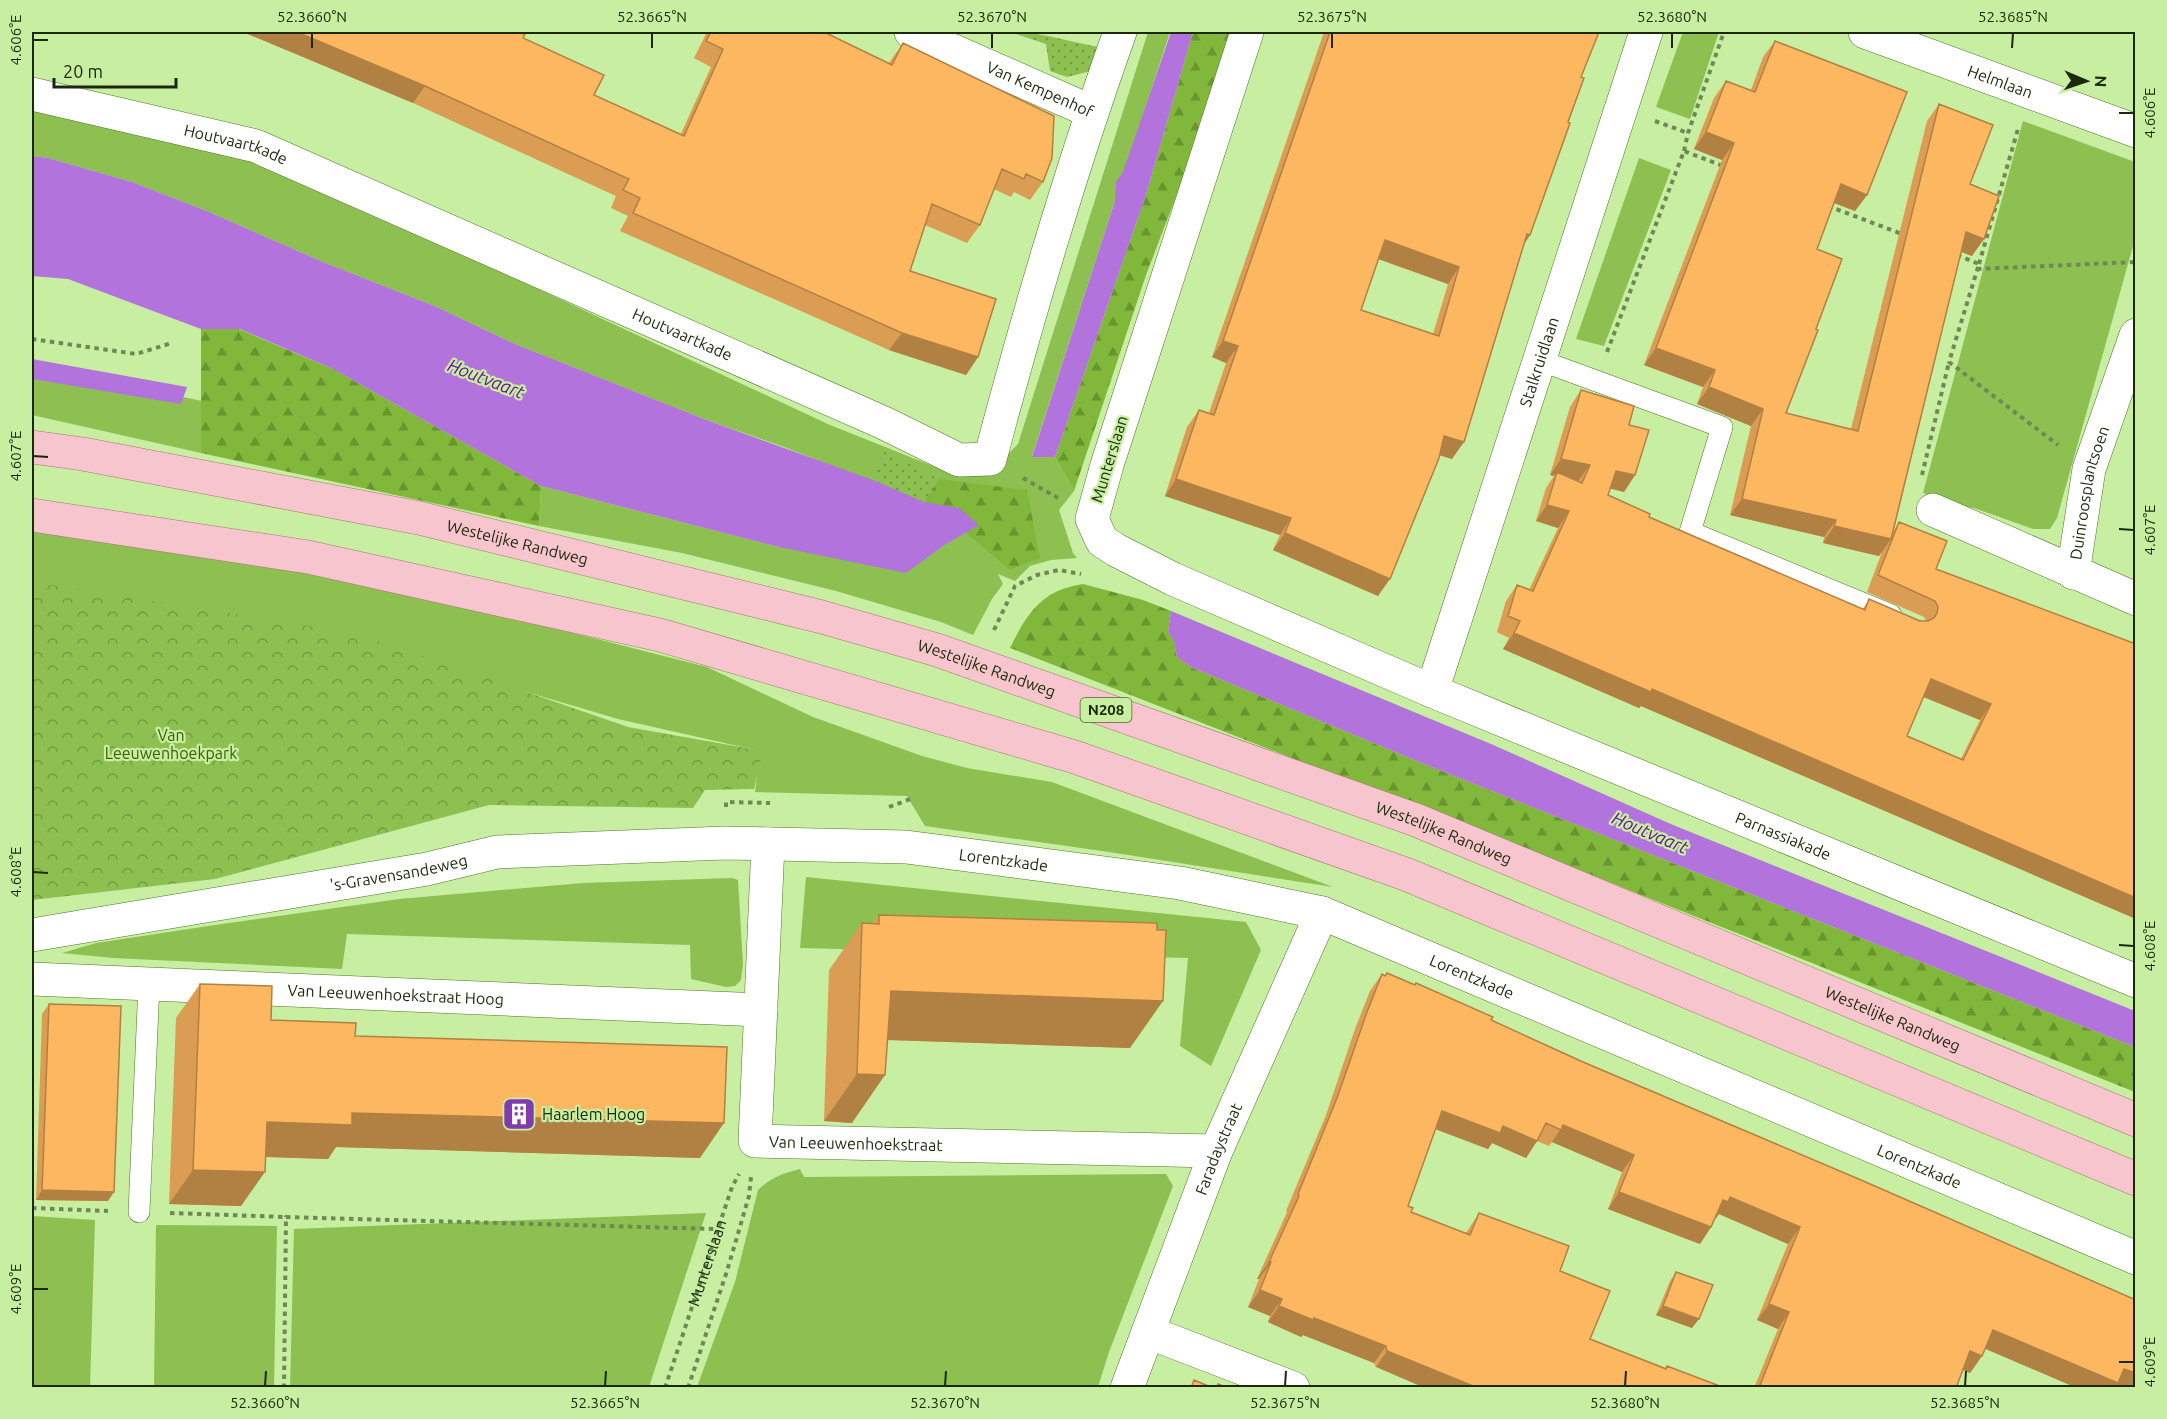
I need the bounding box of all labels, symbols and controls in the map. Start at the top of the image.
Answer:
text: 52.3660°N [277,8,347,25]
text: 52.3665°N [617,8,687,25]
text: 52.3670°N [957,8,1027,25]
text: 52.3675°N [1297,8,1367,25]
text: 52.3680°N [1637,8,1707,25]
text: 52.3685°N [1978,8,2048,25]
text: 4.606°E [7,15,24,65]
scale bar [54,51,176,89]
north arrow [2056,51,2116,111]
street label: Van Kempenhof [984,57,1097,121]
text: 20 m [63,61,103,81]
street label: Helmlaan [1965,61,2035,102]
text: N [2092,75,2110,88]
text: 4.606°E [2141,88,2158,138]
street label: Houtvaartkade [182,121,290,168]
street label: Houtvaartkade [630,304,735,364]
street label: Stalkruidlaan [1516,315,1562,409]
water label: Houtvaart [445,354,528,402]
street label: Munterslaan [1087,413,1131,505]
street label: Duinroosplantsoen [2066,423,2112,561]
text: 4.607°E [7,431,24,481]
text: 4.607°E [2141,505,2158,555]
street label: Westelijke Randweg [445,516,590,568]
street label: Westelijke Randweg [916,636,1058,700]
road number: N208 [1080,698,1132,722]
park label: Van Leeuwenhoekpark [105,726,237,762]
street label: Westelijke Randweg [1374,798,1515,868]
water label: Houtvaart [1609,807,1692,857]
street label: Parnassiakade [1733,808,1834,863]
street label: Lorentzkade [958,845,1049,875]
text: 4.608°E [7,847,24,897]
street label: 's-Gravensandeweg [329,851,469,894]
text: 4.608°E [2141,921,2158,971]
street label: Lorentzkade [1427,951,1517,1002]
street label: Van Leeuwenhoekstraat Hoog [287,981,504,1008]
street label: Westelijke Randweg [1822,983,1963,1055]
building icon: Haarlem Hoog [501,1096,537,1132]
street label: Faradaystraat [1191,1099,1246,1197]
place label: Haarlem Hoog [542,1105,645,1123]
street label: Van Leeuwenhoekstraat [769,1132,943,1154]
street label: Lorentzkade [1874,1140,1964,1192]
street label: Munterslaan [684,1217,730,1308]
text: 4.609°E [7,1264,24,1314]
text: 4.609°E [2141,1337,2158,1387]
text: 52.3660°N [230,1394,300,1411]
text: 52.3665°N [570,1394,640,1411]
text: 52.3670°N [910,1394,980,1411]
text: 52.3675°N [1250,1394,1320,1411]
text: 52.3680°N [1590,1394,1660,1411]
text: 52.3685°N [1930,1394,2000,1411]

